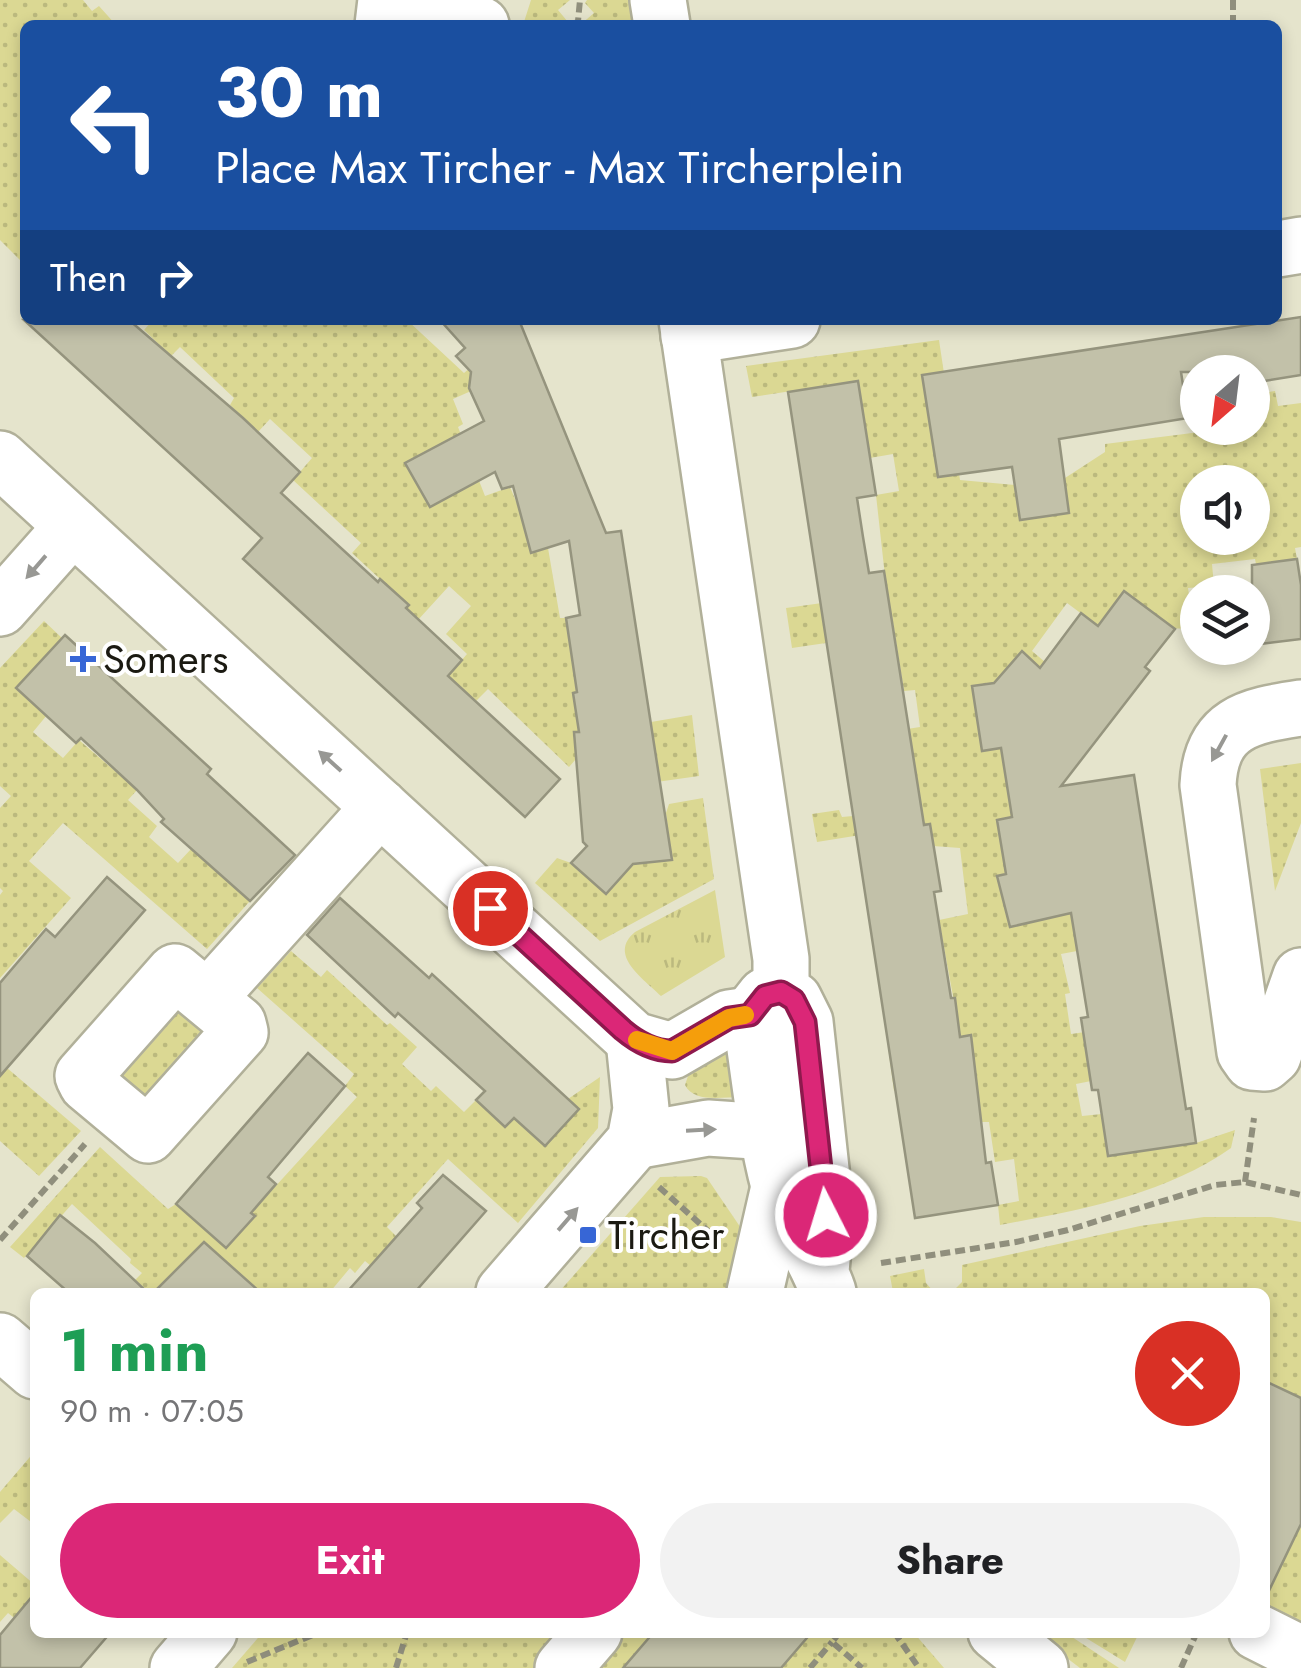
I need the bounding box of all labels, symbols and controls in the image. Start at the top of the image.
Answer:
text: 30 m [215,42,383,143]
icon: left [50,60,180,190]
text: Place Max Tircher - Max Tircherplein [215,135,904,200]
text: Then [50,250,127,305]
icon: right [147,250,202,305]
north arrow [1180,355,1270,445]
map controls [1180,355,1270,665]
button: sound [1180,465,1270,555]
one-way arrow [26,554,48,579]
button: layers [1180,575,1270,665]
place label: Somers [103,630,228,688]
marker: Somers [72,648,94,670]
one-way arrow [1211,734,1228,762]
one-way arrow [318,750,342,773]
pin [448,866,533,951]
icon: arrive [463,881,518,936]
one-way arrow [686,1122,717,1138]
position arrow [774,1163,878,1267]
place label: Tircher [608,1206,725,1264]
one-way arrow [556,1207,578,1232]
marker: Tircher [577,1224,599,1246]
text: 1 min [60,1307,209,1394]
button: close [1135,1321,1240,1426]
text: 90 m · 07:05 [60,1388,244,1434]
button: Exit [60,1503,640,1618]
button: Share [660,1503,1240,1618]

